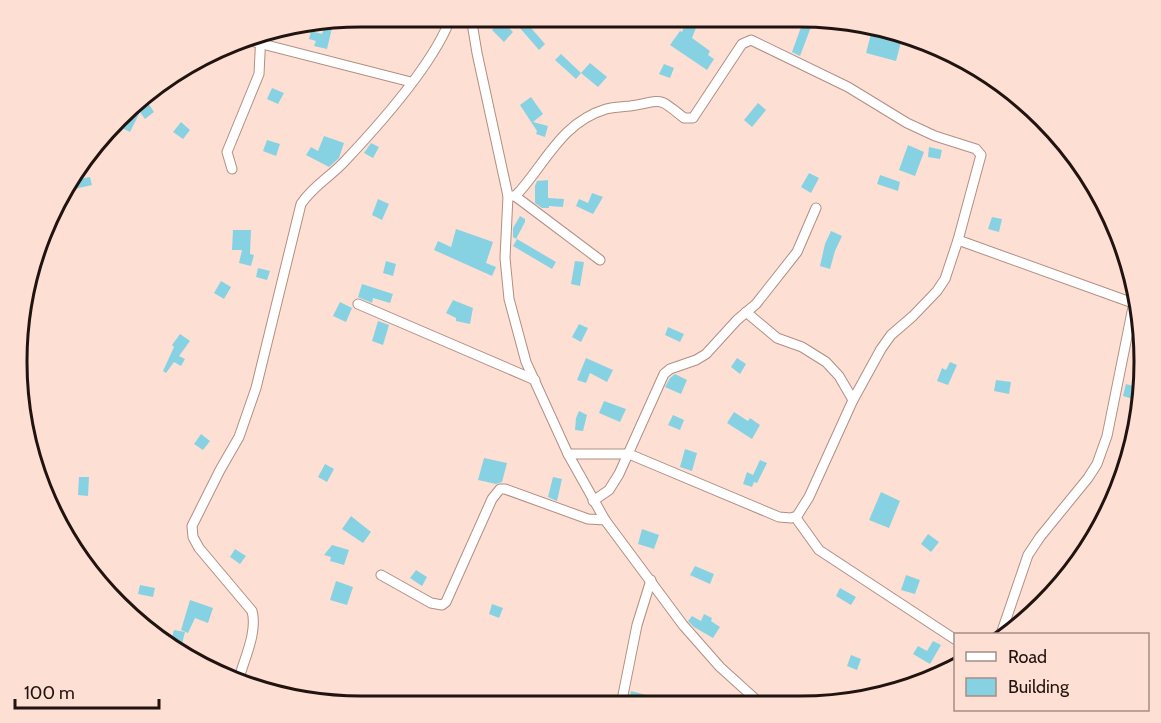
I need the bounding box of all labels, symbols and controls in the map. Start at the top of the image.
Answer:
legend [954,633,1149,711]
text: Road [1008,646,1047,668]
scale bar [15,672,159,710]
text: Building [1008,676,1070,698]
text: 100 m [24,682,75,704]

